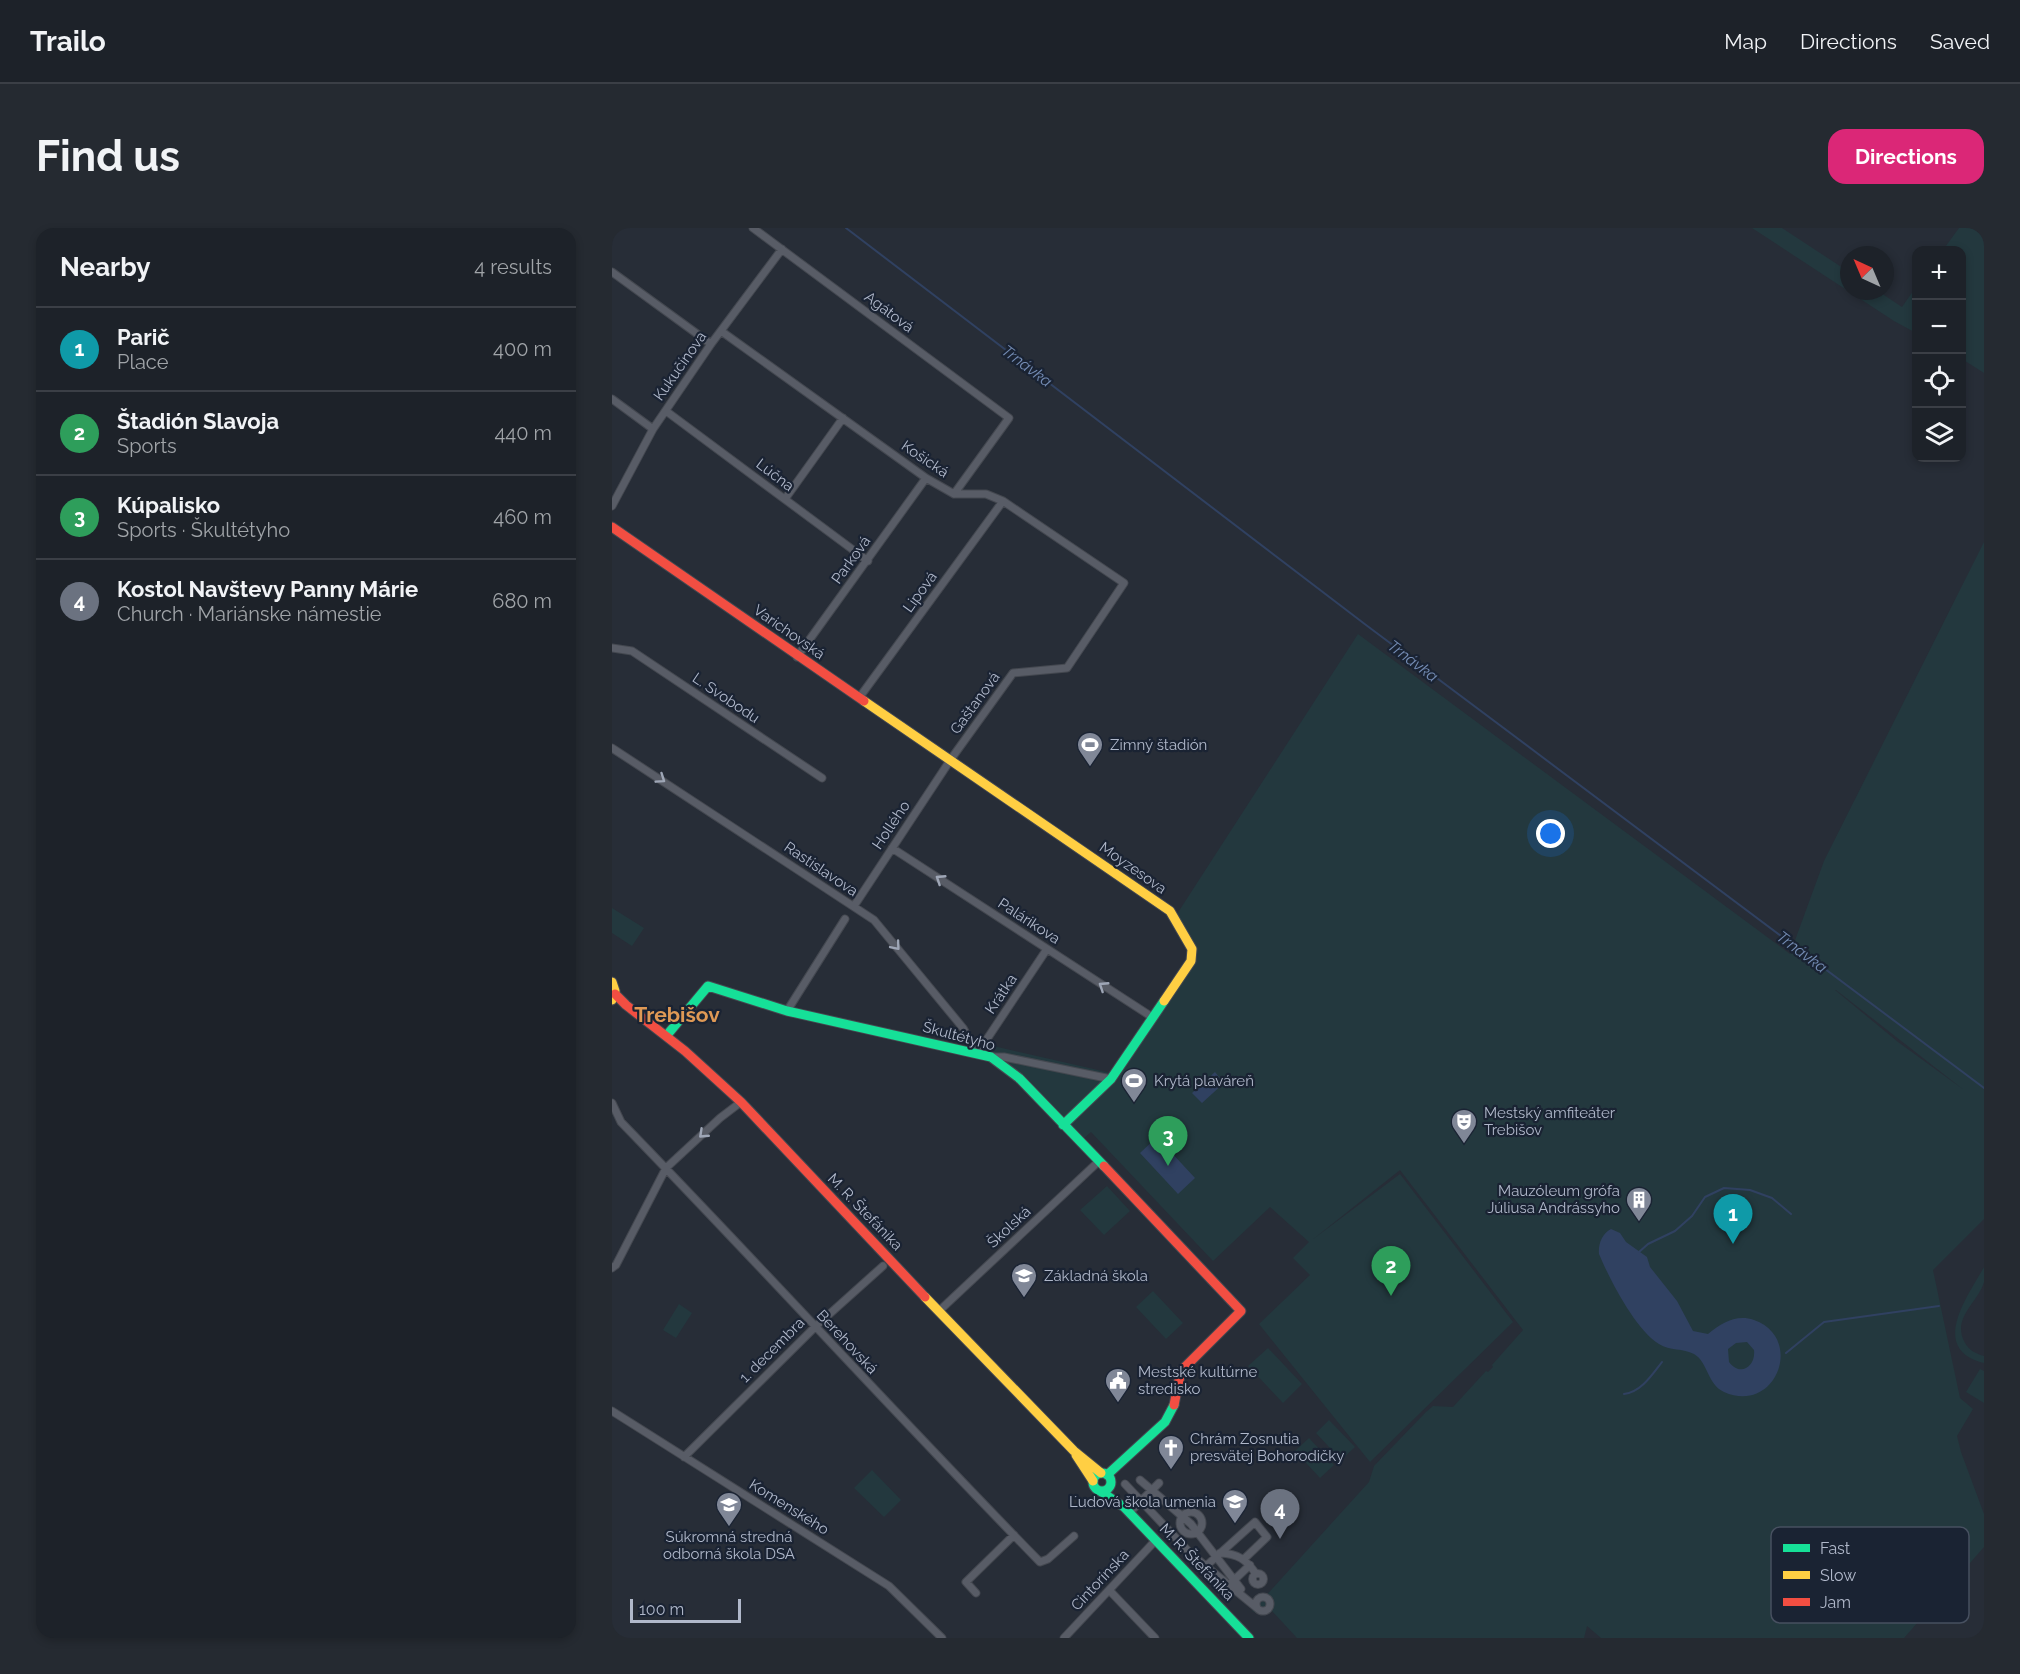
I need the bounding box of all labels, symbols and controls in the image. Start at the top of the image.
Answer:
text: Trailo [30,25,106,58]
text: Map [1724,29,1767,54]
text: Directions [1800,29,1897,54]
text: Saved [1930,29,1990,54]
button: Directions [1828,129,1984,184]
text: Find us [36,132,180,181]
north arrow [1840,246,1894,300]
map controls [1912,246,1966,462]
button: + [1912,246,1966,300]
text: Nearby [60,252,150,282]
text: 4 results [474,255,552,279]
street label: Agátová [861,288,917,336]
button: − [1912,300,1966,354]
text: Parič [117,324,170,350]
street label: Kukučínova [650,328,710,404]
text: 1 [75,337,84,361]
text: 400 m [493,337,552,361]
water label: Trnávka [998,341,1056,391]
text: Place [117,350,168,374]
button: locate [1912,354,1966,408]
text: Štadión Slavoja [117,408,279,434]
button: layers [1912,408,1966,462]
text: 2 [74,421,85,445]
text: 440 m [494,421,552,445]
text: Sports [117,434,177,458]
street label: Košická [898,437,952,481]
street label: Lúčna [752,455,798,495]
text: Kúpalisko [117,492,220,518]
text: 3 [74,505,85,529]
text: 460 m [493,505,552,529]
text: Sports · Škultétyho [117,518,290,542]
street label: Parková [828,533,874,587]
street label: Lipová [899,568,941,616]
text: Kostol Navštevy Panny Márie [117,576,418,602]
text: 4 [74,589,85,613]
text: 680 m [492,589,552,613]
street label: Varichovská [750,601,828,663]
text: Church · Mariánske námestie [117,602,382,626]
water label: Trnávka [1384,636,1442,686]
street label: Gaštanová [946,668,1004,738]
street label: L. Svobodu [689,669,763,727]
sports icon: Zimný štadión [1075,730,1105,768]
place label: Zimný štadión [1110,736,1207,754]
one-way arrow [655,772,666,783]
street label: Hollého [868,797,914,853]
your location [1536,819,1565,848]
street label: Rastislavova [781,838,861,900]
street label: Moyzesova [1096,838,1170,898]
one-way arrow [936,875,947,886]
street label: Palárikova [995,894,1063,948]
water label: Trnávka [1773,927,1831,977]
one-way arrow [888,939,899,950]
street label: Krátka [981,971,1021,1017]
one-way arrow [1099,982,1110,993]
district label: Trebišov [634,1002,720,1027]
street label: Škultétyho [921,1017,998,1054]
sports icon: Krytá plaváreň [1119,1066,1149,1104]
place label: Krytá plaváreň [1154,1072,1254,1090]
place label: Mestský amfiteáter Trebišov [1484,1104,1616,1139]
theatre icon: Mestský amfiteáter Trebišov [1449,1107,1479,1145]
pin: 3 [1148,1116,1188,1166]
one-way arrow [699,1127,709,1138]
street label: M. R. Štefánika [824,1169,907,1254]
place label: Mauzóleum grófa Júliusa Andrássyho [1487,1182,1620,1217]
building icon: Mauzóleum grófa Júliusa Andrássyho [1624,1185,1654,1223]
pin: 1 [1714,1194,1752,1244]
street label: Školská [983,1202,1035,1252]
pin: 2 [1372,1246,1410,1296]
school or university icon: Základná škola [1009,1261,1039,1299]
place label: Základná škola [1044,1267,1148,1285]
street label: Berehovská [813,1306,881,1378]
street label: 1. decembra [736,1314,808,1386]
place label: Mestské kultúrne stredisko [1138,1363,1257,1398]
public building icon: Mestské kultúrne stredisko [1103,1366,1133,1404]
place label: Chrám Zosnutia presvätej Bohorodičky [1190,1430,1344,1465]
church icon: Chrám Zosnutia presvätej Bohorodičky [1156,1433,1186,1471]
street label: Komenského [746,1475,832,1539]
school or university icon: Ľudová škola umenia [1220,1487,1250,1525]
school or university icon: Súkromná stredná odborná škola DSA [714,1490,744,1528]
pin: 4 [1260,1490,1300,1539]
place label: Ľudová škola umenia [1069,1493,1216,1511]
street label: M. R. Štefánika [1156,1519,1239,1604]
legend [1771,1527,1969,1623]
place label: Súkromná stredná odborná škola DSA [663,1528,795,1563]
text: Fast [1820,1539,1851,1558]
street label: Cintorínska [1067,1546,1133,1614]
text: Slow [1820,1566,1856,1585]
text: Jam [1820,1593,1851,1612]
scale bar [630,1596,741,1624]
text: 100 m [639,1600,684,1619]

